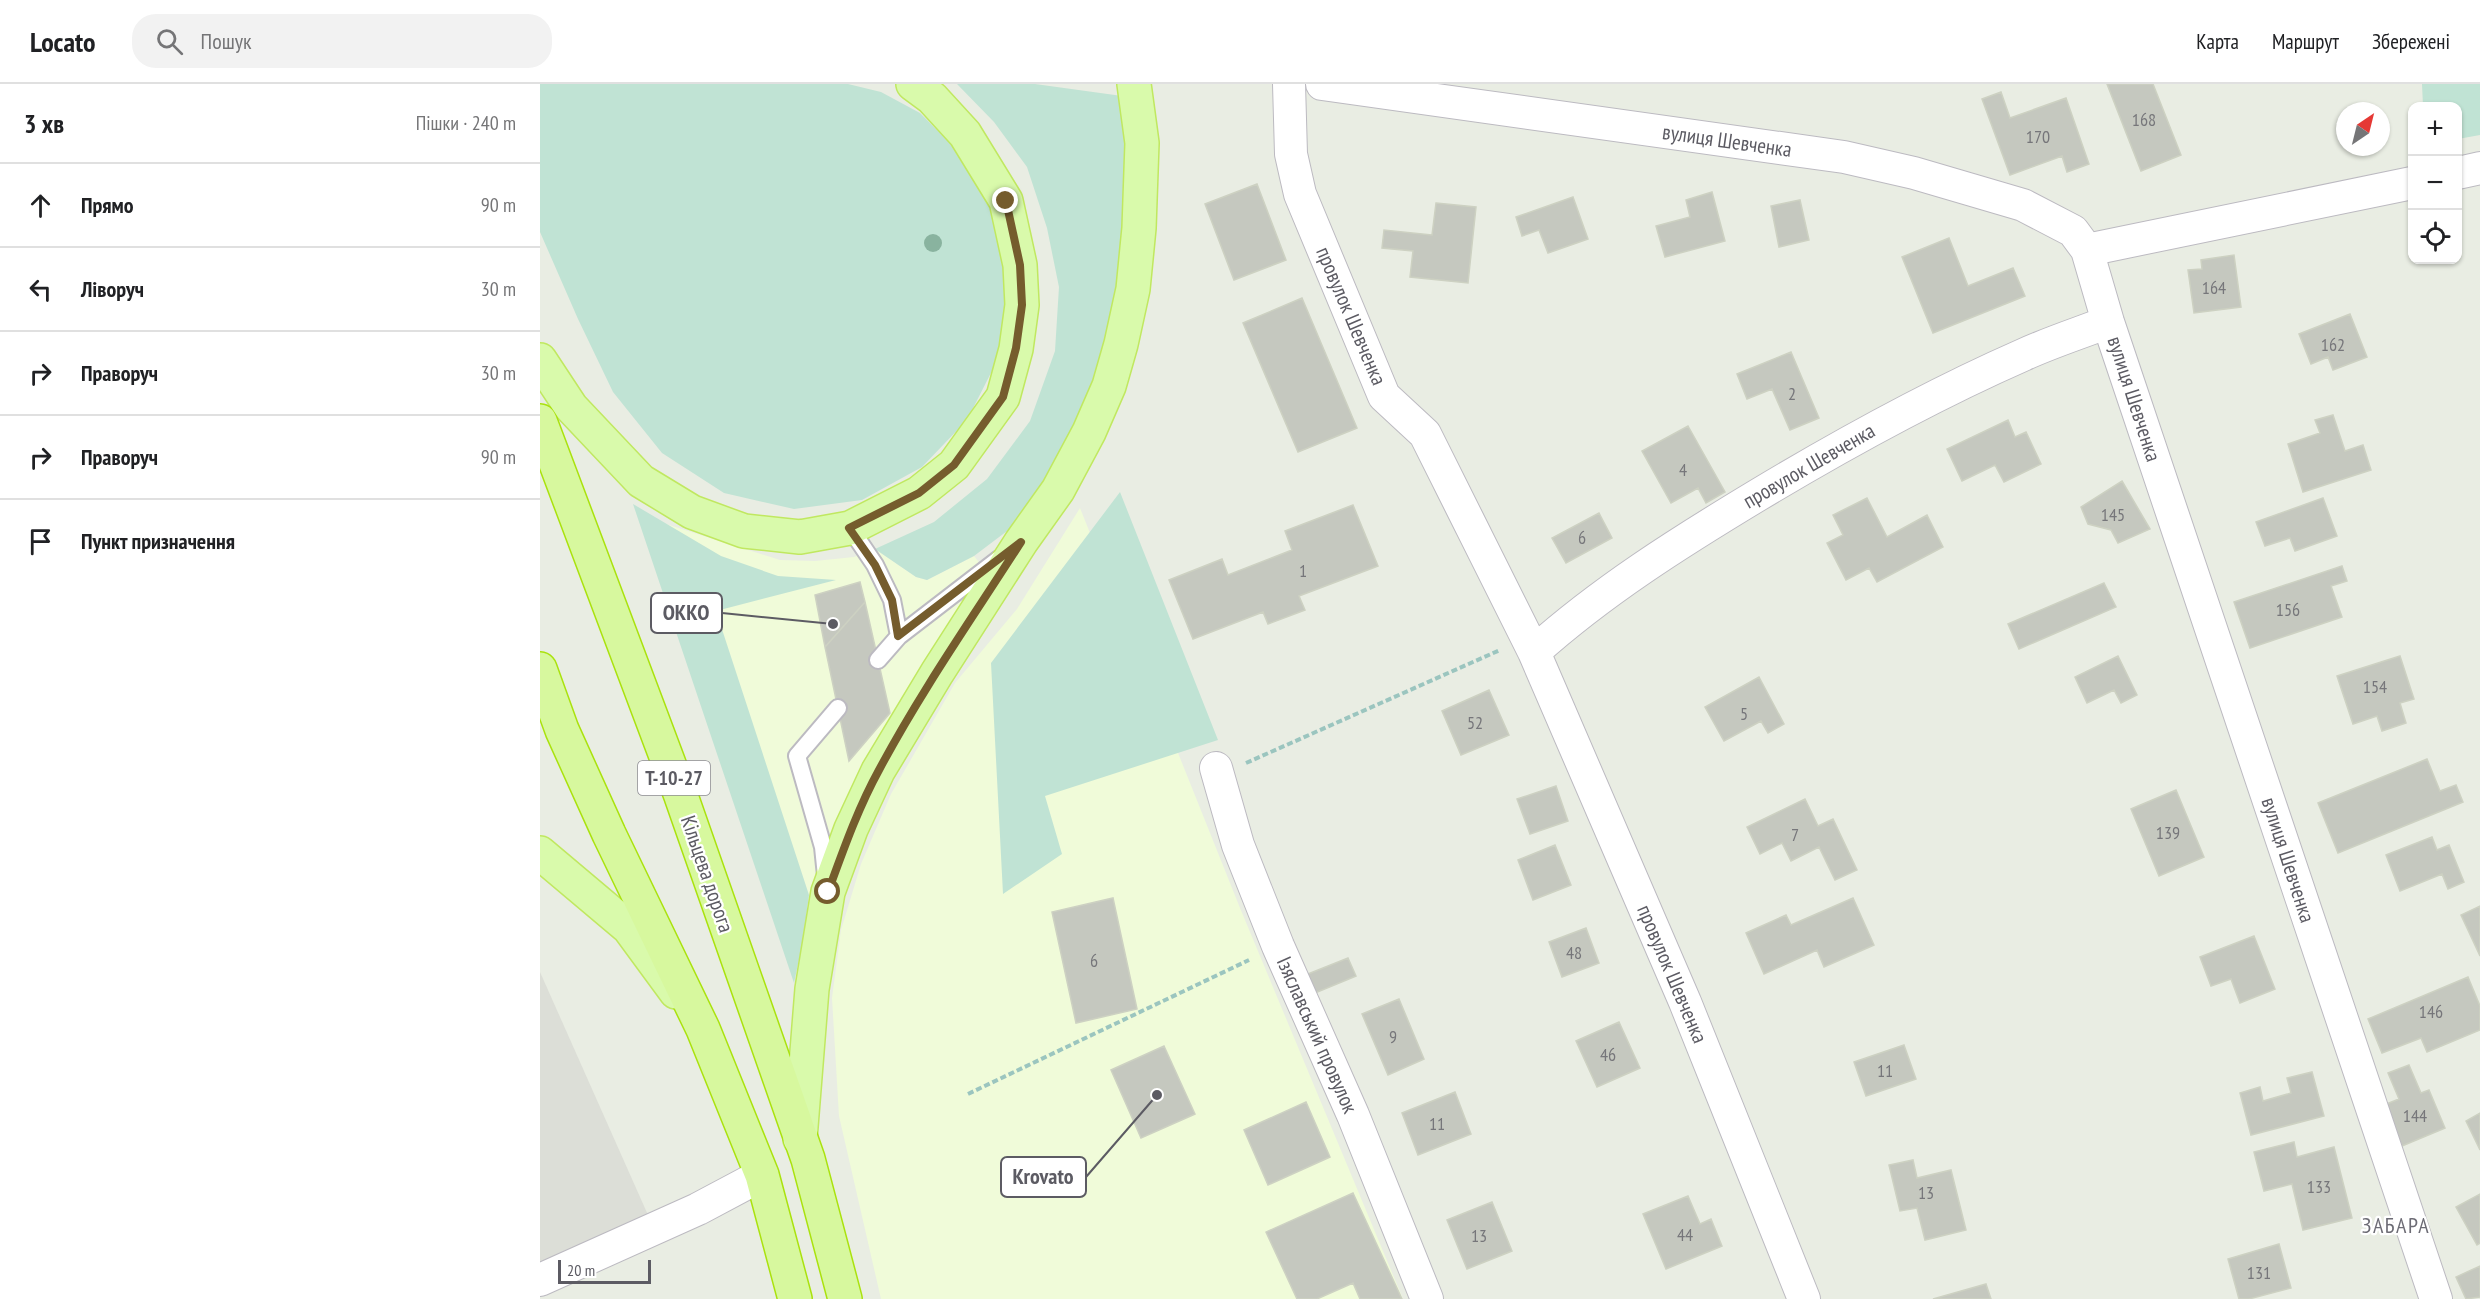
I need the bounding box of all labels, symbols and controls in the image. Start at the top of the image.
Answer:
search box [132,14,552,68]
text: Locato [30,23,96,60]
icon: search [153,25,186,58]
text: Пошук [201,27,252,55]
text: Карта [2196,28,2239,55]
text: Маршрут [2272,28,2339,55]
text: Збережені [2372,28,2450,55]
north arrow [2336,102,2390,156]
map controls [2408,102,2462,264]
button: + [2408,102,2462,156]
text: 3 хв [24,107,64,140]
house number: 168 [2132,108,2156,131]
text: Пішки · 240 m [416,110,516,136]
street label: вулиця Шевченка [1661,118,1793,163]
house number: 170 [2026,125,2050,148]
button: − [2408,156,2462,210]
route end [992,187,1018,213]
icon: ahead [24,189,57,222]
text: Прямо [81,191,134,219]
text: 90 m [481,192,516,218]
button: locate [2408,210,2462,264]
street label: провулок Шевченка [1310,242,1393,389]
icon: left [24,273,57,306]
text: Ліворуч [81,275,144,303]
text: 30 m [481,276,516,302]
house number: 164 [2202,276,2226,299]
street label: вулиця Шевченка [2102,333,2167,465]
house number: 162 [2321,333,2345,356]
icon: right [24,357,57,390]
text: Праворуч [81,359,158,387]
text: 30 m [481,360,516,386]
house number: 2 [1788,382,1796,405]
street label: провулок Шевченка [1738,417,1880,514]
icon: right [24,441,57,474]
text: Праворуч [81,443,158,471]
text: 90 m [481,444,516,470]
house number: 4 [1679,458,1687,481]
house number: 145 [2101,503,2125,526]
icon: arrive [24,525,57,558]
house number: 6 [1578,526,1586,549]
text: Пункт призначення [81,527,235,555]
house number: 1 [1299,559,1307,582]
callout: ОККО [651,593,722,633]
text: ОККО [663,598,709,626]
house number: 156 [2276,598,2300,621]
house number: 154 [2363,675,2387,698]
house number: 5 [1740,702,1748,725]
house number: 52 [1467,711,1483,734]
road number: Т-10-27 [638,761,710,795]
street label: вулиця Шевченка [2256,794,2321,926]
street label: Кільцева дорога [675,812,740,936]
house number: 139 [2156,821,2180,844]
house number: 7 [1791,823,1799,846]
route start [814,878,840,904]
street label: провулок Шевченка [1631,900,1714,1047]
house number: 48 [1566,941,1582,964]
house number: 6 [1090,949,1098,972]
street label: Ізяславський провулок [1271,952,1364,1117]
house number: 146 [2419,1000,2443,1023]
house number: 9 [1389,1025,1397,1048]
house number: 46 [1600,1043,1616,1066]
house number: 11 [1877,1059,1893,1082]
house number: 144 [2403,1104,2427,1127]
house number: 11 [1429,1112,1445,1135]
callout: Krovato [1001,1157,1086,1197]
text: Krovato [1012,1162,1074,1190]
house number: 133 [2307,1175,2331,1198]
house number: 13 [1918,1181,1934,1204]
district label: ЗАБАРА [2362,1211,2430,1239]
house number: 44 [1677,1223,1693,1246]
house number: 13 [1471,1224,1487,1247]
scale bar [558,1257,651,1284]
text: 20 m [567,1260,595,1280]
house number: 131 [2247,1261,2271,1284]

